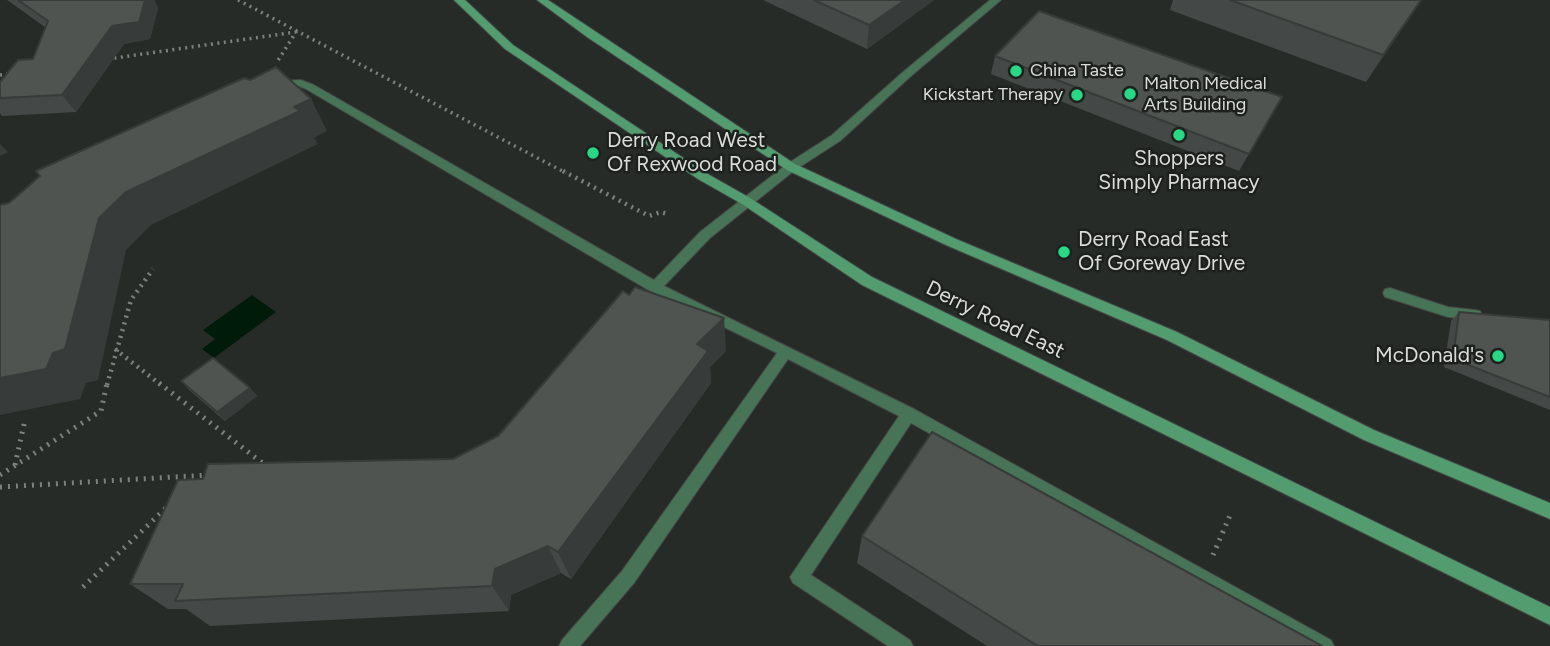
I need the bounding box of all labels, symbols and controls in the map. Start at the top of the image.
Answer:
place label: China Taste [1030,60,1124,82]
marker: China Taste [1008,63,1024,79]
place label: Malton Medical Arts Building [1144,73,1267,116]
place label: Kickstart Therapy [923,84,1063,106]
marker: Malton Medical Arts Building [1122,86,1138,102]
marker: Kickstart Therapy [1069,87,1085,103]
marker: Shoppers Simply Pharmacy [1171,127,1187,143]
place label: Derry Road West Of Rexwood Road [607,128,777,178]
marker: Derry Road West Of Rexwood Road [585,145,601,161]
place label: Shoppers Simply Pharmacy [1098,146,1260,196]
place label: Derry Road East Of Goreway Drive [1078,227,1245,277]
marker: Derry Road East Of Goreway Drive [1056,244,1072,260]
street label: Derry Road East [922,276,1068,364]
place label: McDonald's [1375,343,1484,369]
marker: McDonald's [1490,348,1506,364]

